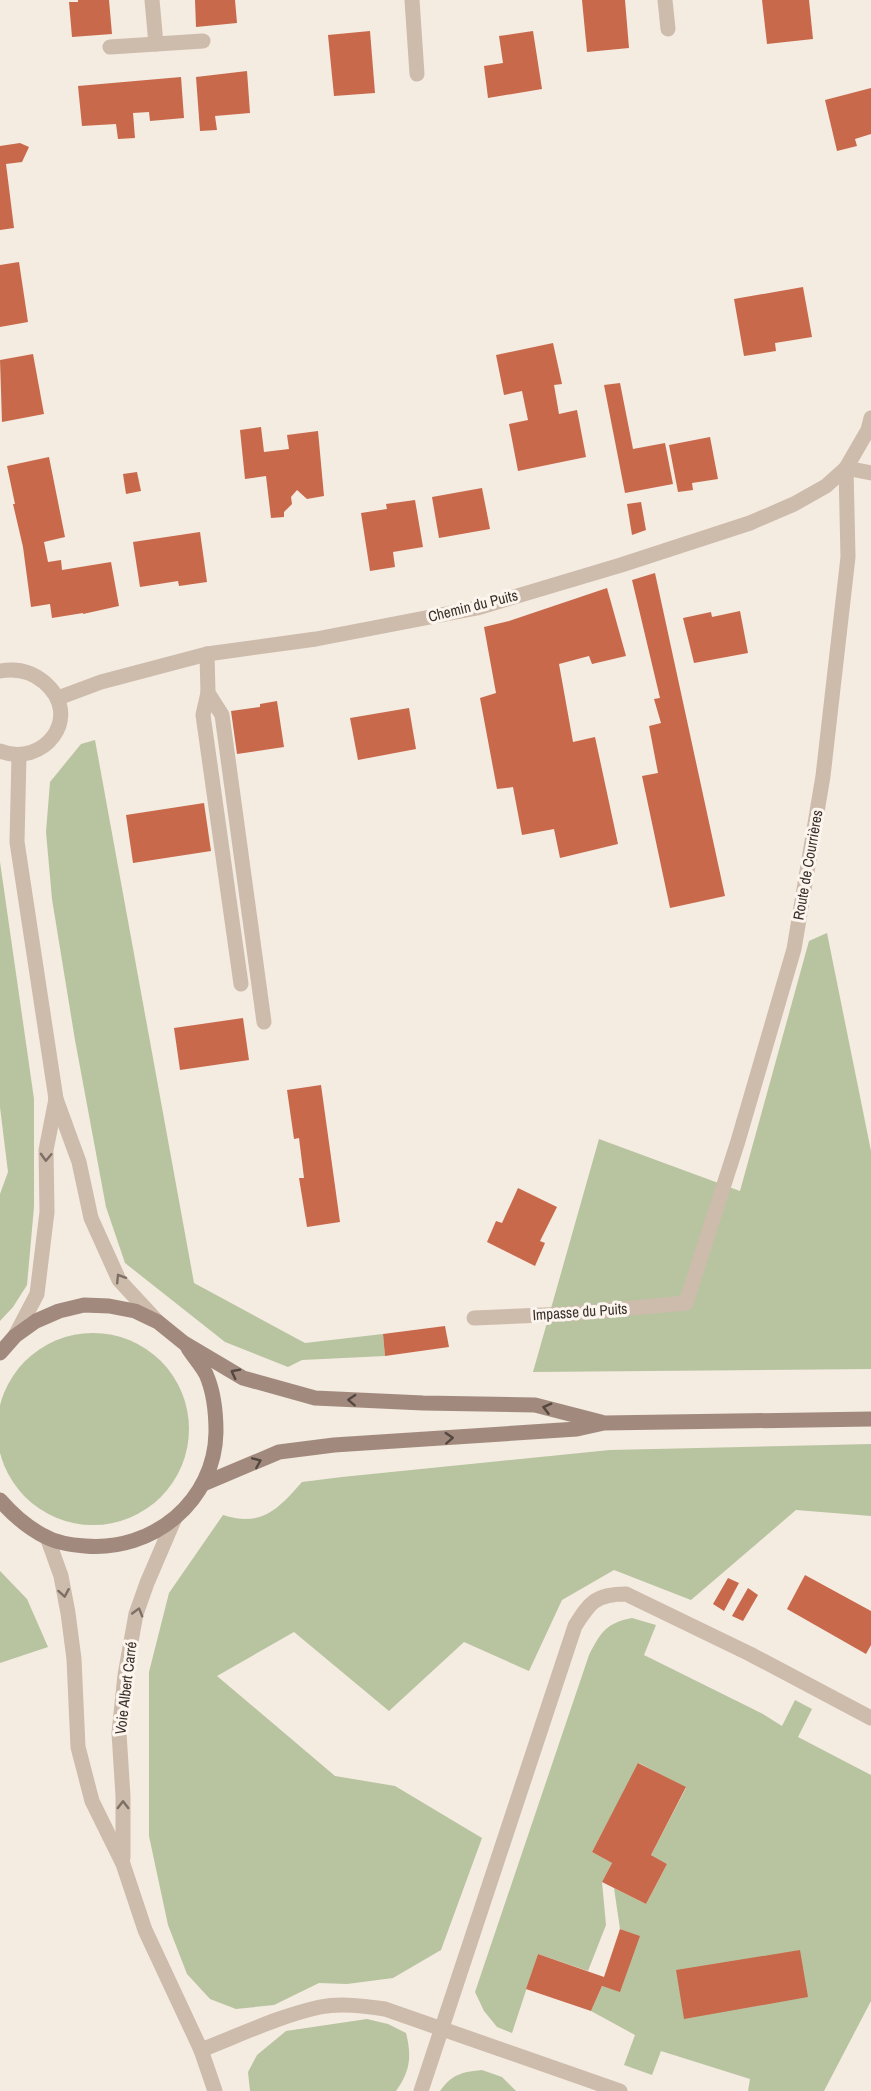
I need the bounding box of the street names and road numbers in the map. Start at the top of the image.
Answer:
street label: Chemin du Puits [426,584,520,627]
street label: Route de Courrières [787,808,828,922]
street label: Impasse du Puits [532,1298,628,1325]
street label: Voie Albert Carré [109,1640,142,1736]

